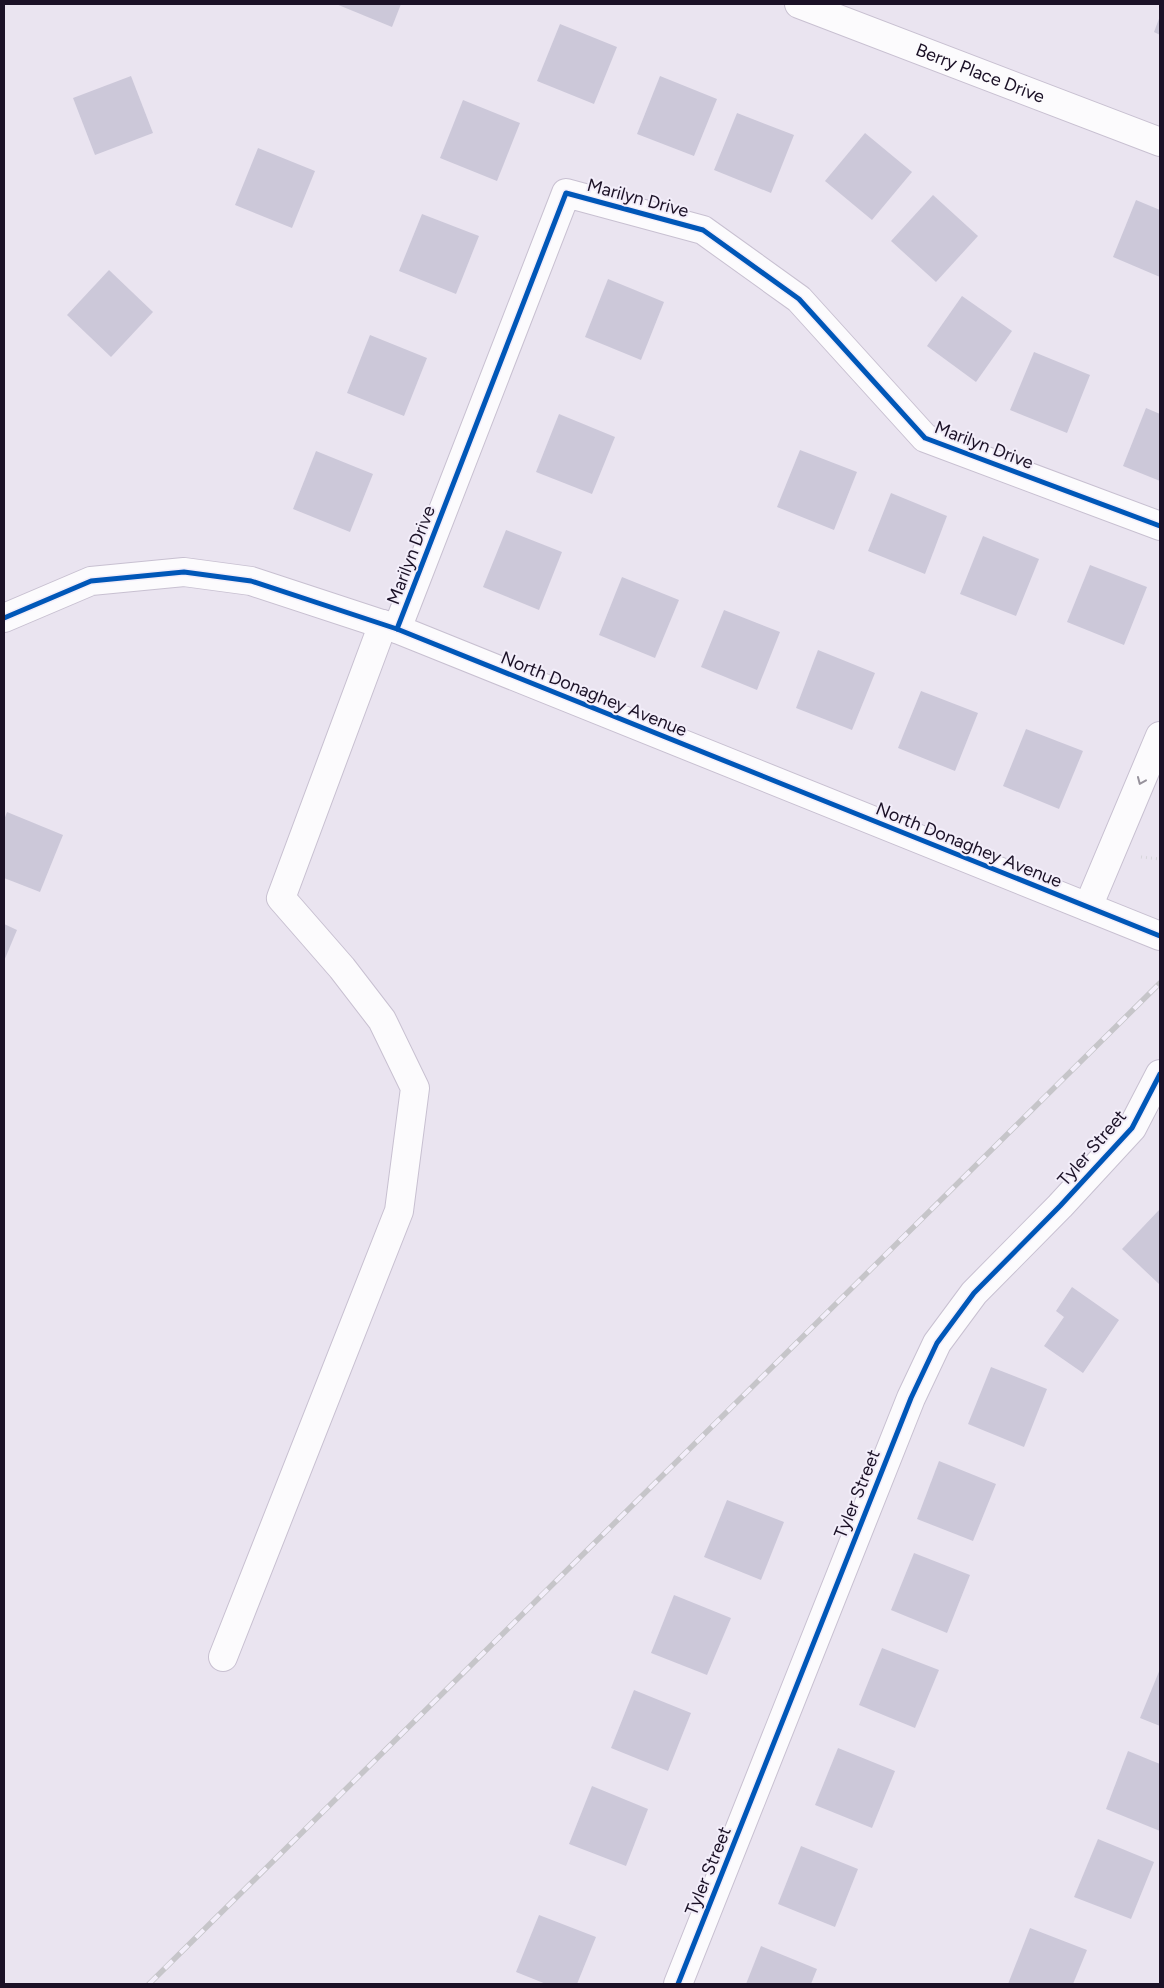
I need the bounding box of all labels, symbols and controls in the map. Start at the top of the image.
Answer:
street label: Berry Place Drive [913,39,1048,108]
street label: Marilyn Drive [585,174,691,222]
street label: Marilyn Drive [931,416,1037,474]
street label: Marilyn Drive [382,502,440,608]
street label: North Donaghey Avenue [498,647,690,741]
one-way arrow [1137,776,1148,785]
street label: North Donaghey Avenue [873,798,1065,892]
street label: Tyler Street [1053,1105,1131,1191]
street label: Tyler Street [829,1446,885,1542]
street label: Tyler Street [680,1823,736,1919]

